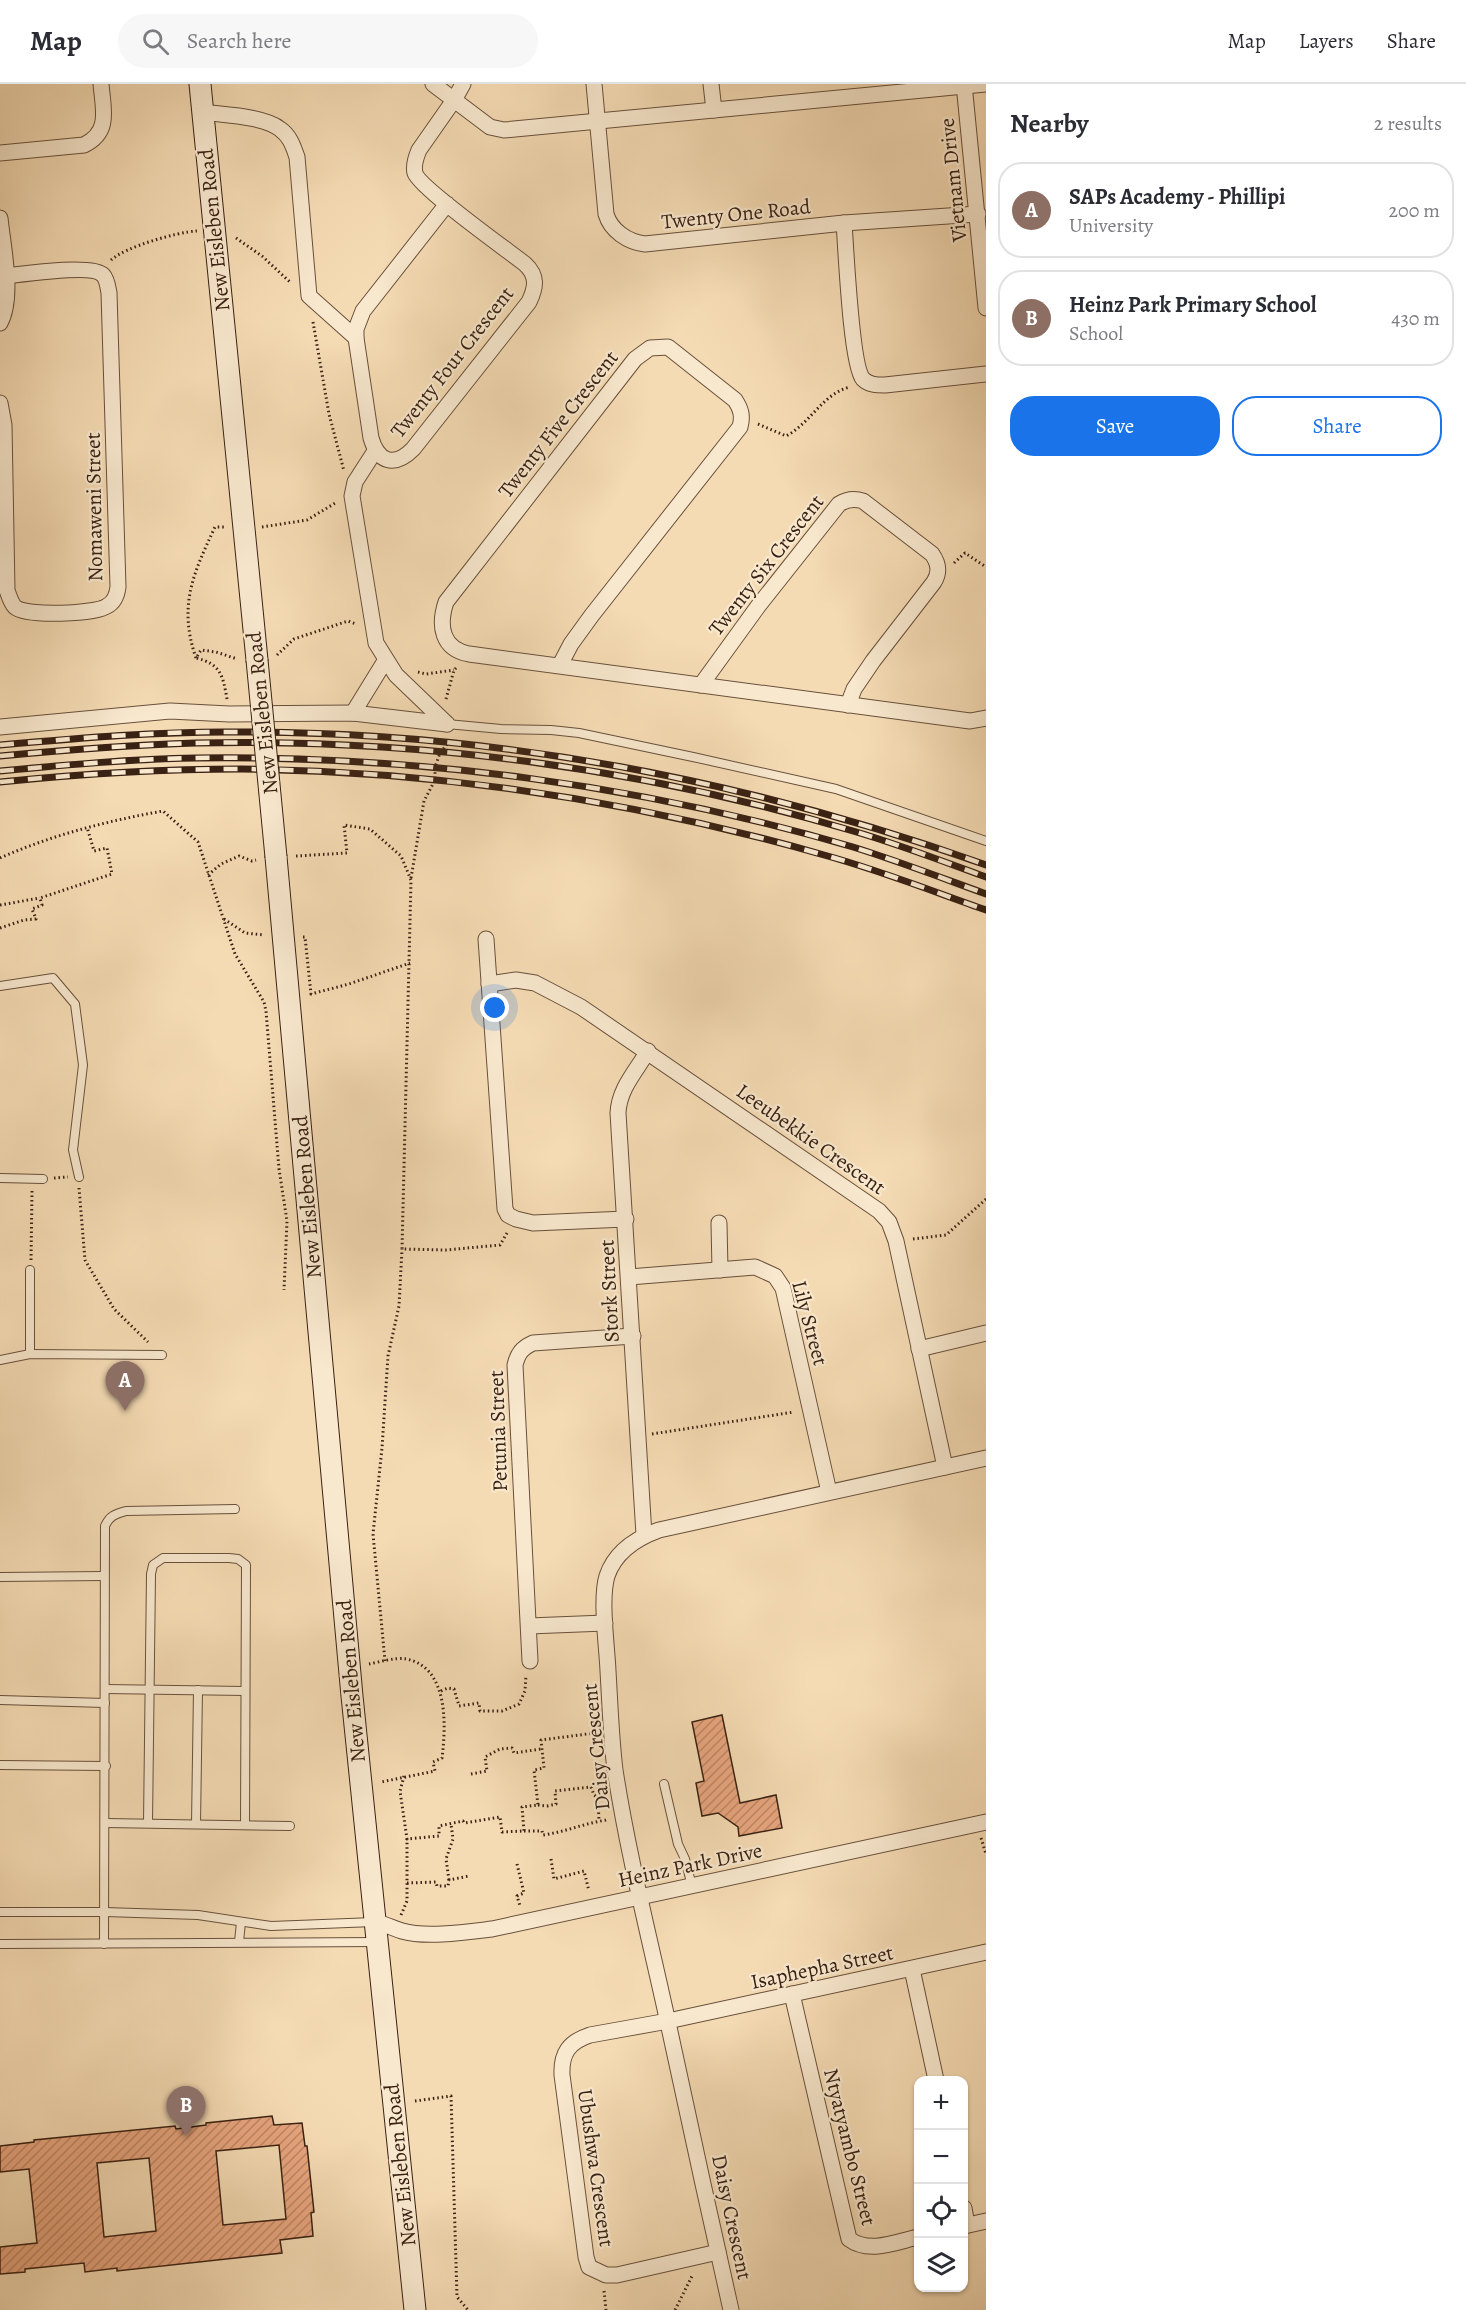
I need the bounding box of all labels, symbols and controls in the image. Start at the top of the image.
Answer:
search box [118,14,538,68]
text: Map [30,22,82,60]
icon: search [139,25,172,58]
text: Search here [187,26,291,56]
text: Map [1227,27,1266,55]
text: Layers [1299,27,1354,55]
text: Share [1387,27,1436,55]
text: Nearby [1010,106,1089,141]
text: 2 results [1374,110,1442,137]
street label: Vietnam Drive [933,117,974,244]
street label: New Eisleben Road [191,147,236,313]
text: SAPs Academy - Phillipi [1069,182,1285,212]
street label: Twenty One Road [660,192,813,236]
text: A [1025,197,1038,224]
text: 200 m [1389,197,1440,224]
text: University [1069,212,1153,239]
street label: Twenty Four Crescent [384,280,520,443]
text: Heinz Park Primary School [1069,290,1317,320]
text: B [1025,305,1038,332]
text: 430 m [1391,305,1440,332]
text: School [1069,320,1123,347]
street label: Twenty Five Crescent [492,344,624,504]
button: Save [1010,396,1220,456]
button: Share [1232,396,1442,456]
street label: Nomaweni Street [79,432,109,582]
street label: Twenty Six Crescent [702,489,830,641]
street label: New Eisleben Road [239,630,284,796]
your location [480,993,509,1022]
street label: Leeubekkie Crescent [731,1077,891,1201]
street label: New Eisleben Road [286,1114,328,1280]
street label: Stork Street [592,1239,626,1343]
street label: Lily Street [785,1277,835,1369]
pin: A [106,1362,144,1411]
street label: Petunia Street [482,1370,514,1492]
street label: New Eisleben Road [330,1598,372,1764]
street label: Daisy Crescent [575,1682,617,1812]
street label: Heinz Park Drive [615,1836,765,1894]
street label: Isaphepha Street [748,1938,896,1996]
street label: Ntyatyambo Street [817,2066,883,2229]
map controls [914,2076,968,2292]
button: + [914,2076,968,2130]
street label: New Eisleben Road [377,2082,422,2248]
pin: B [166,2086,206,2136]
street label: Ubushwa Crescent [571,2087,621,2249]
button: − [914,2130,968,2184]
street label: Daisy Crescent [705,2152,759,2282]
button: locate [914,2184,968,2238]
button: layers [914,2238,968,2292]

